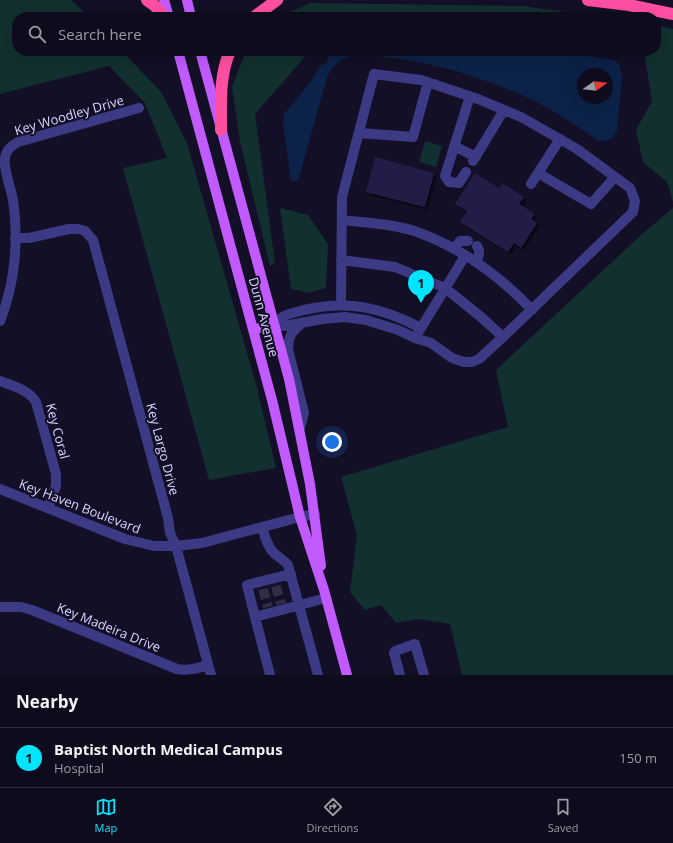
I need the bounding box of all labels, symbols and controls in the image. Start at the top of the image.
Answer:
search box [12,12,661,56]
icon: search [26,23,48,45]
text: Search here [58,24,142,44]
north arrow [577,68,613,104]
street label: Key Woodley Drive [12,91,126,139]
pin: 1 [408,270,434,303]
street label: Dunn Avenue [245,275,283,359]
street label: Key Coral [42,401,74,461]
street label: Key Largo Drive [142,401,184,497]
your location [322,432,342,452]
street label: Key Haven Boulevard [17,475,143,537]
street label: Key Madeira Drive [54,598,164,656]
text: Nearby [16,690,78,713]
text: Baptist North Medical Campus [54,739,283,759]
text: 1 [25,749,33,767]
text: 150 m [619,749,657,767]
text: Hospital [54,759,104,777]
tab: Map [95,796,117,835]
tab: Directions [307,796,359,835]
tab: Saved [548,796,578,835]

